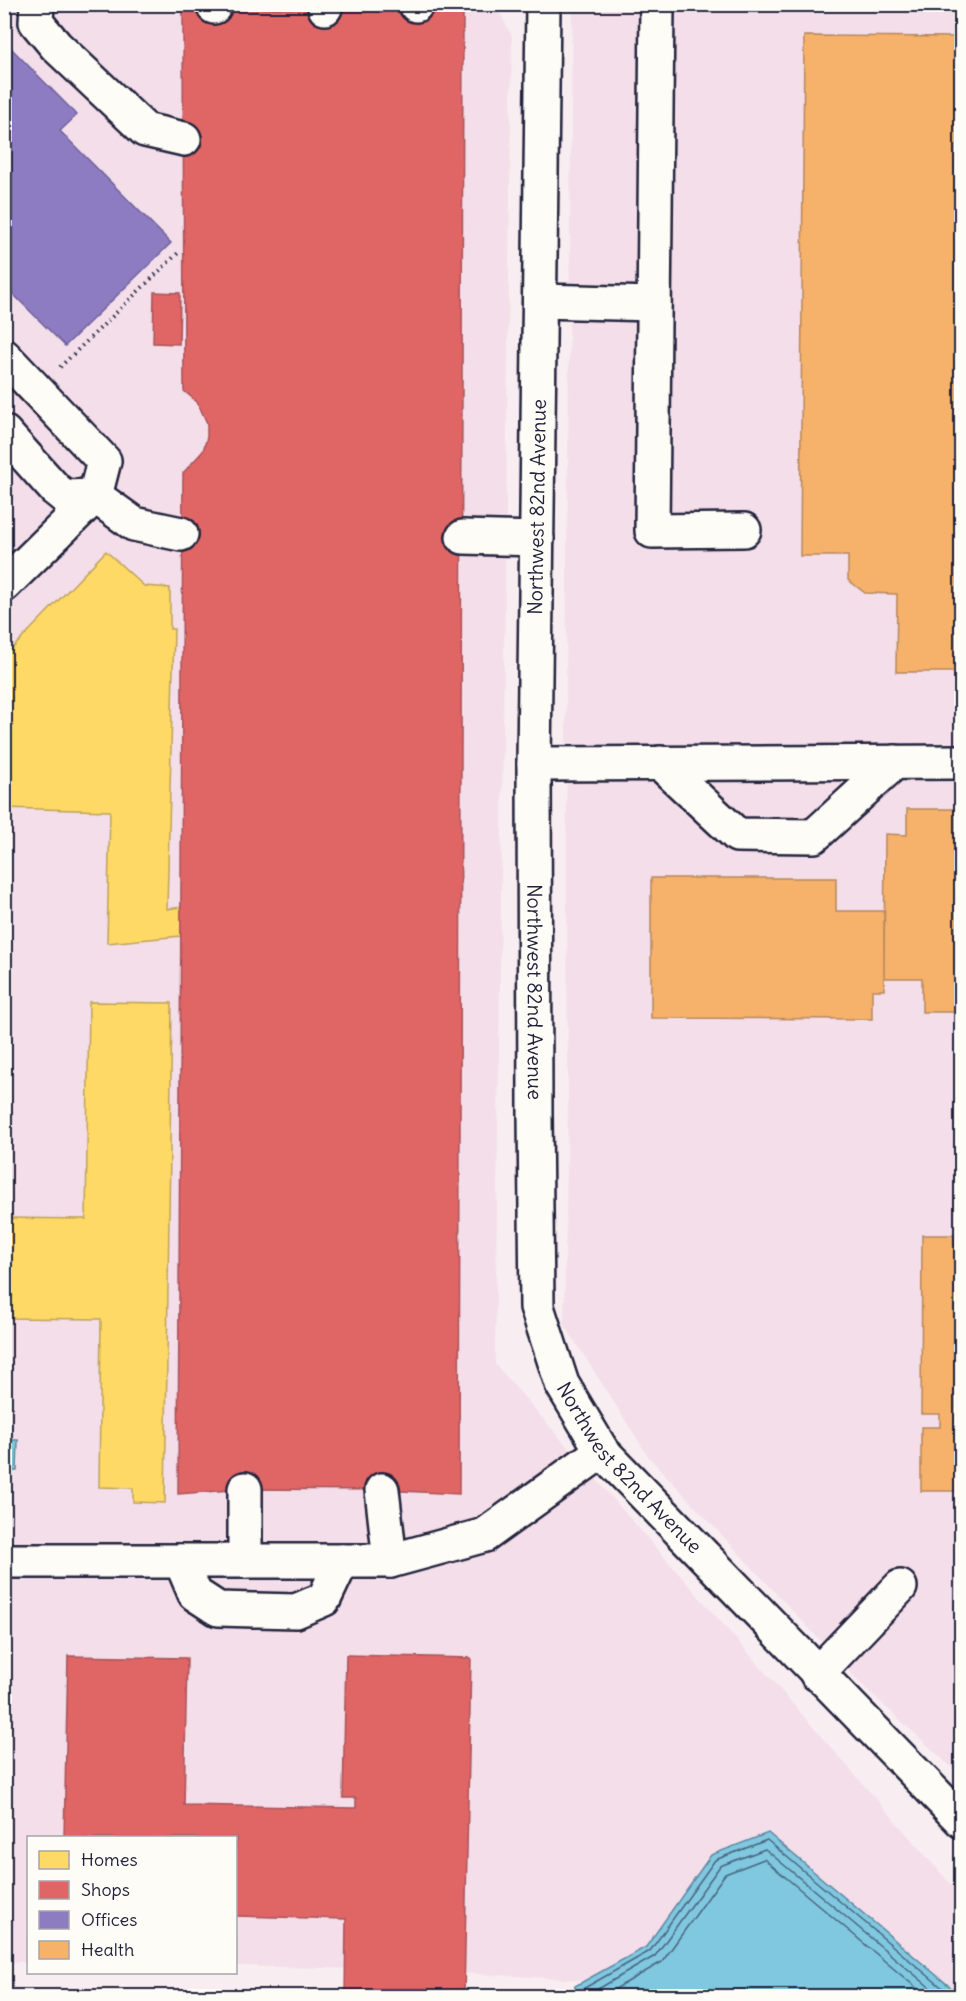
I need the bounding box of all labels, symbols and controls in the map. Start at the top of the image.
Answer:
street label: Northwest 82nd Avenue [522,399,551,615]
street label: Northwest 82nd Avenue [522,884,548,1100]
street label: Northwest 82nd Avenue [552,1377,708,1558]
legend [27,1836,237,1974]
text: Homes [81,1848,138,1871]
text: Shops [81,1878,130,1901]
text: Offices [81,1908,137,1931]
text: Health [81,1938,134,1961]

